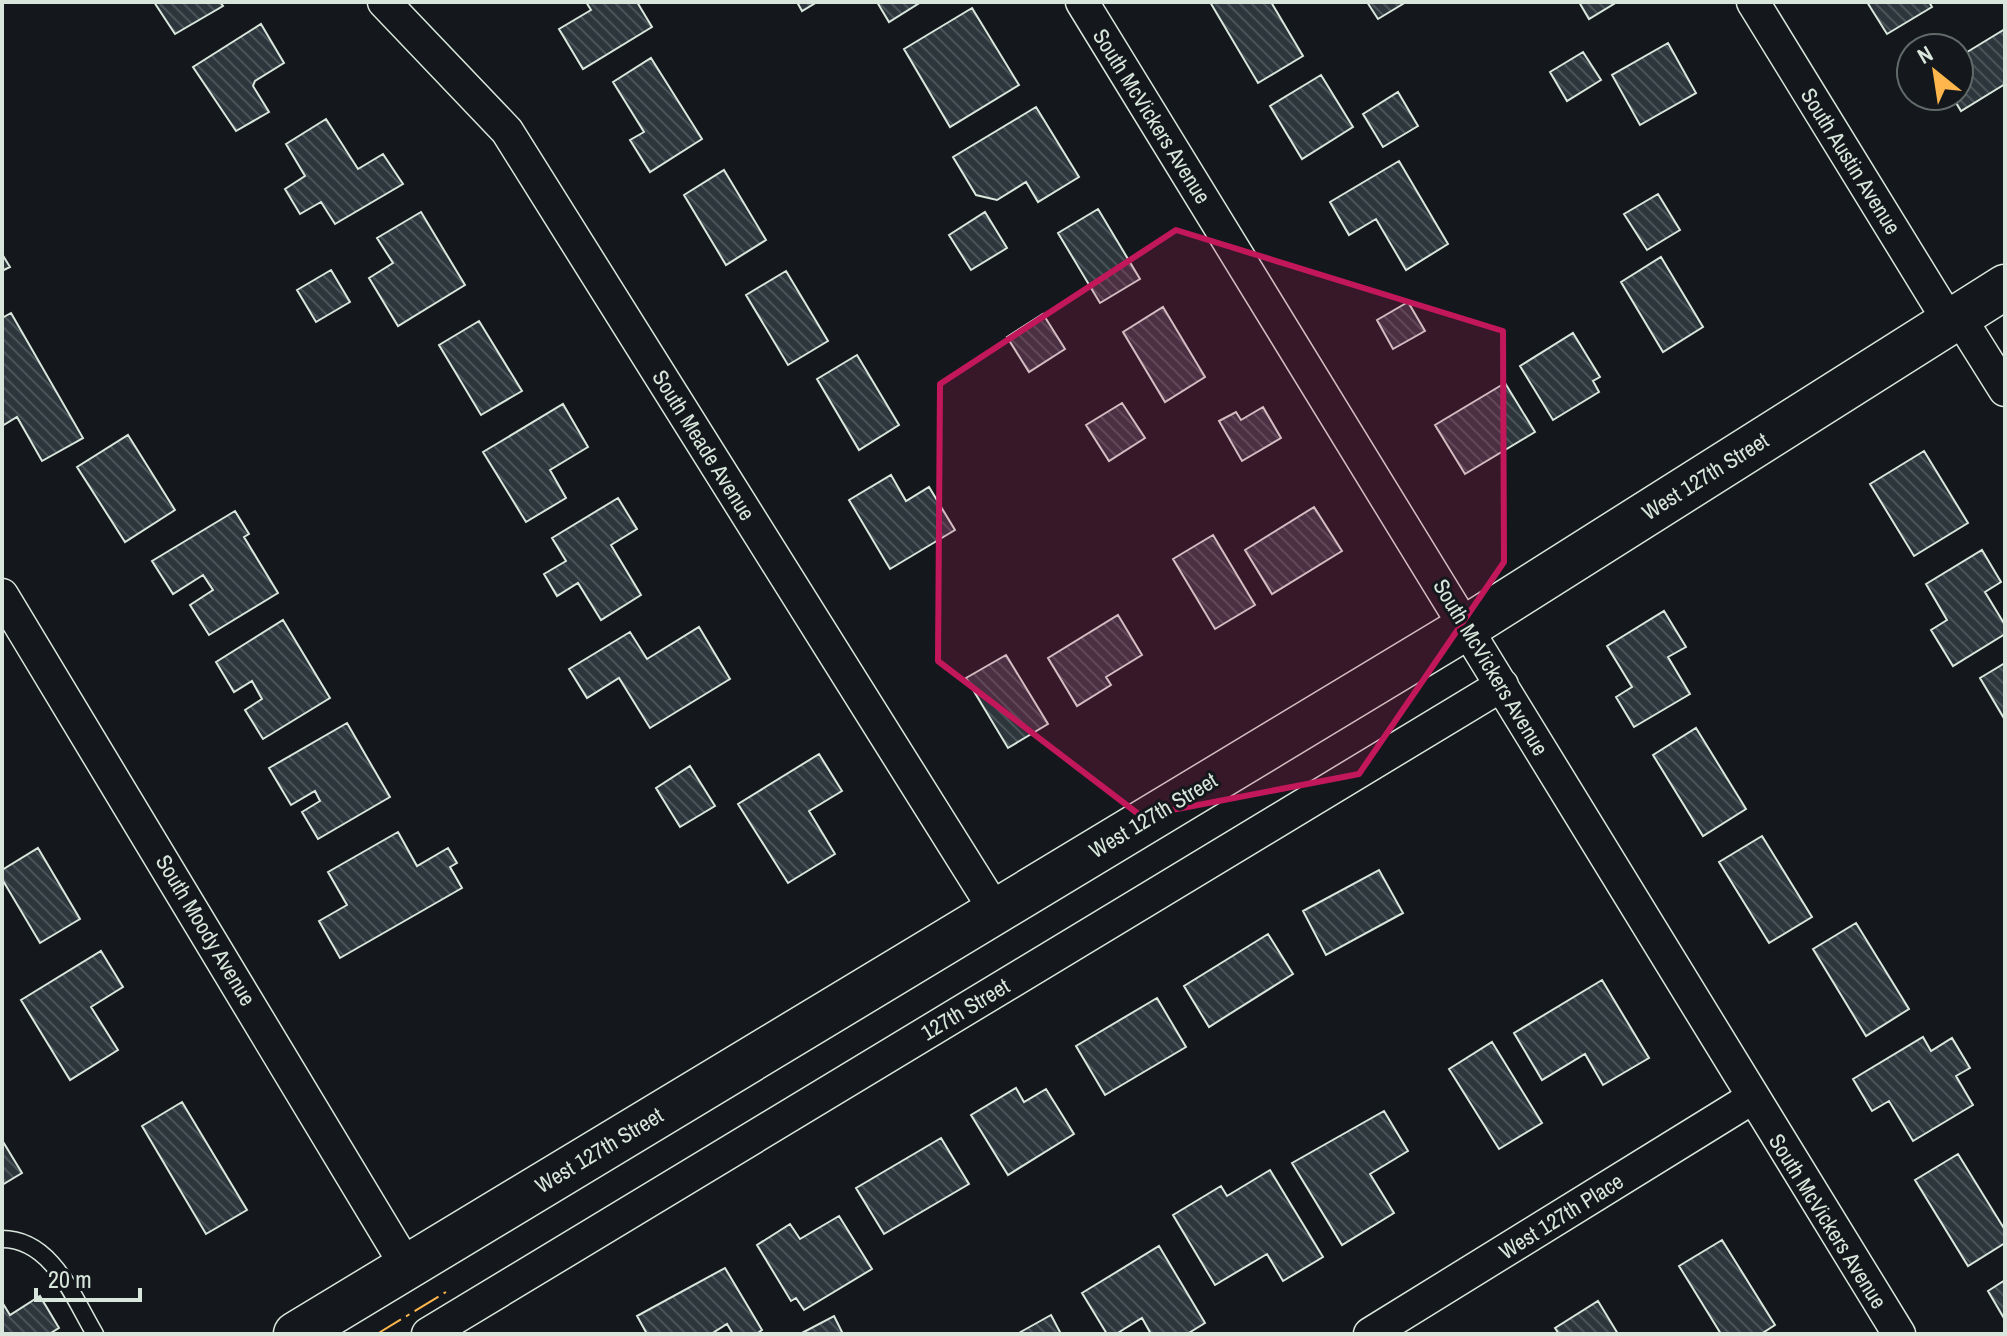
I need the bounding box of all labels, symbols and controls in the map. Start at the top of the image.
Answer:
street label: South McVickers Avenue [1086,23,1218,209]
north arrow [1895,32,1975,112]
text: N [1912,38,1938,71]
street label: South Austin Avenue [1794,82,1908,240]
street label: South Meade Avenue [646,364,762,526]
street label: West 127th Street [1636,425,1774,527]
street label: South McVickers Avenue [1426,573,1556,761]
street label: West 127th Street [1084,765,1222,865]
street label: South Moody Avenue [149,849,263,1011]
street label: 127th Street [915,971,1015,1047]
street label: West 127th Street [530,1100,668,1200]
street label: South McVickers Avenue [1762,1128,1894,1314]
street label: West 127th Place [1493,1166,1629,1266]
scale bar [36,1252,140,1302]
text: 20 m [48,1263,92,1295]

